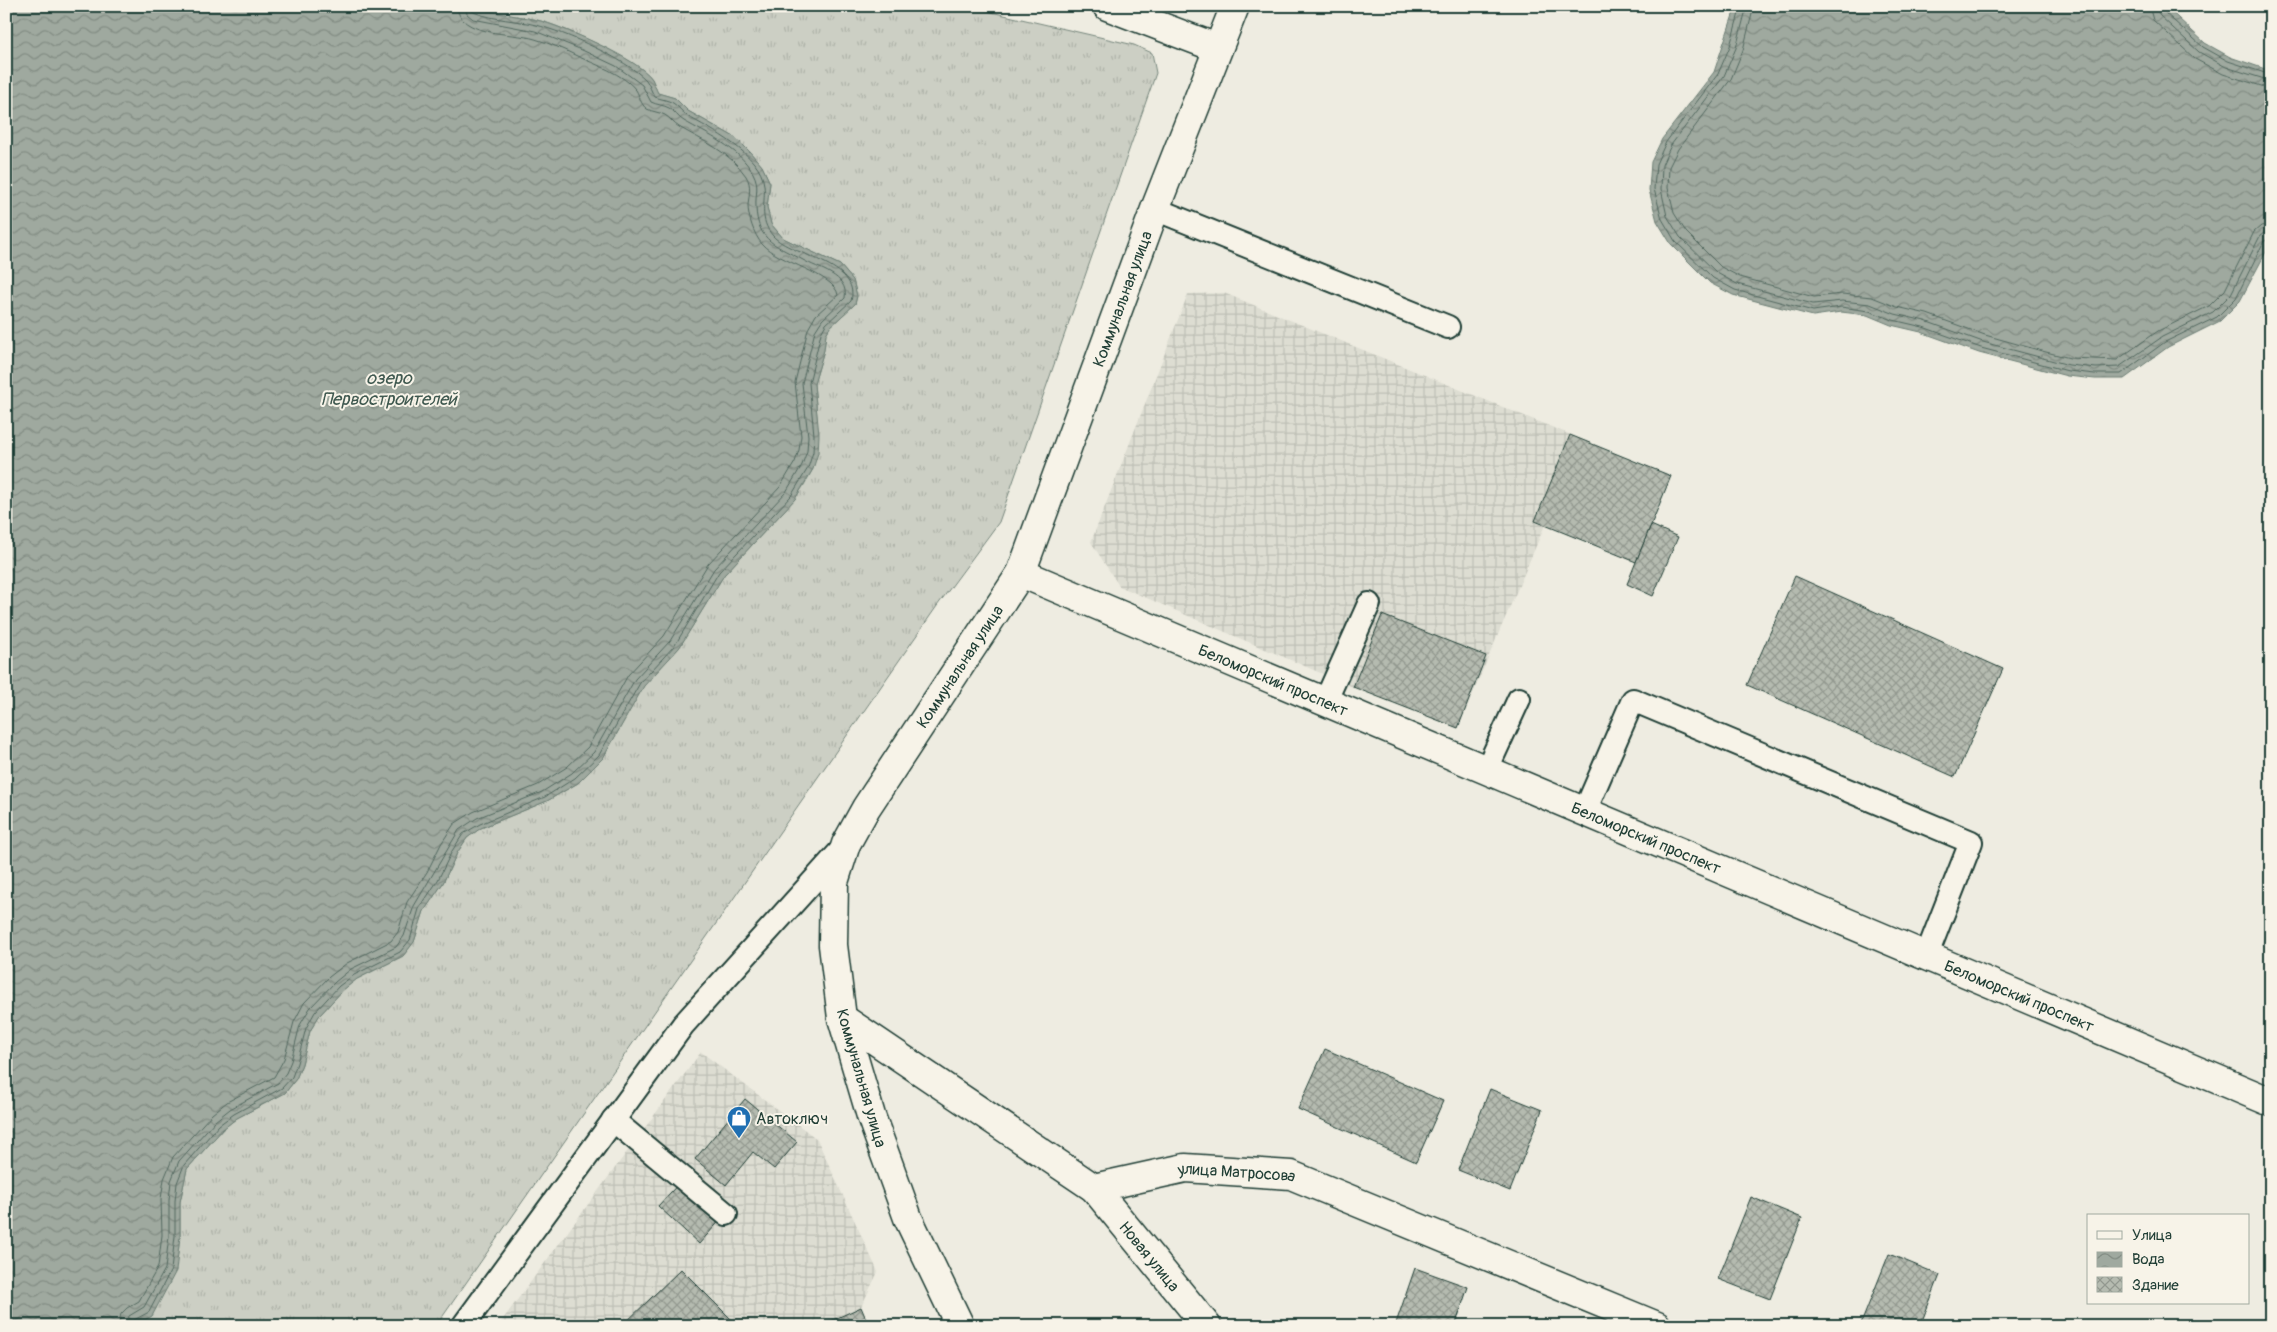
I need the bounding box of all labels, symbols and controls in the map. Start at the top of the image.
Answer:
street label: Коммунальная улица [1089,228,1157,370]
water label: озеро Первостроителей [321,367,458,411]
street label: Коммунальная улица [913,601,1008,732]
street label: Беломорский проспект [1195,640,1351,721]
street label: Беломорский проспект [1568,798,1724,879]
street label: Беломорский проспект [1941,956,2097,1037]
street label: Коммунальная улица [832,1007,890,1150]
shop icon: Автоключ [726,1105,752,1139]
place label: Автоключ [756,1109,828,1129]
street label: улица Матросова [1175,1159,1299,1187]
legend [2087,1214,2250,1304]
street label: Новая улица [1114,1218,1184,1296]
text: Улица [2132,1226,2172,1245]
text: Вода [2132,1250,2165,1269]
text: Здание [2132,1276,2179,1295]

